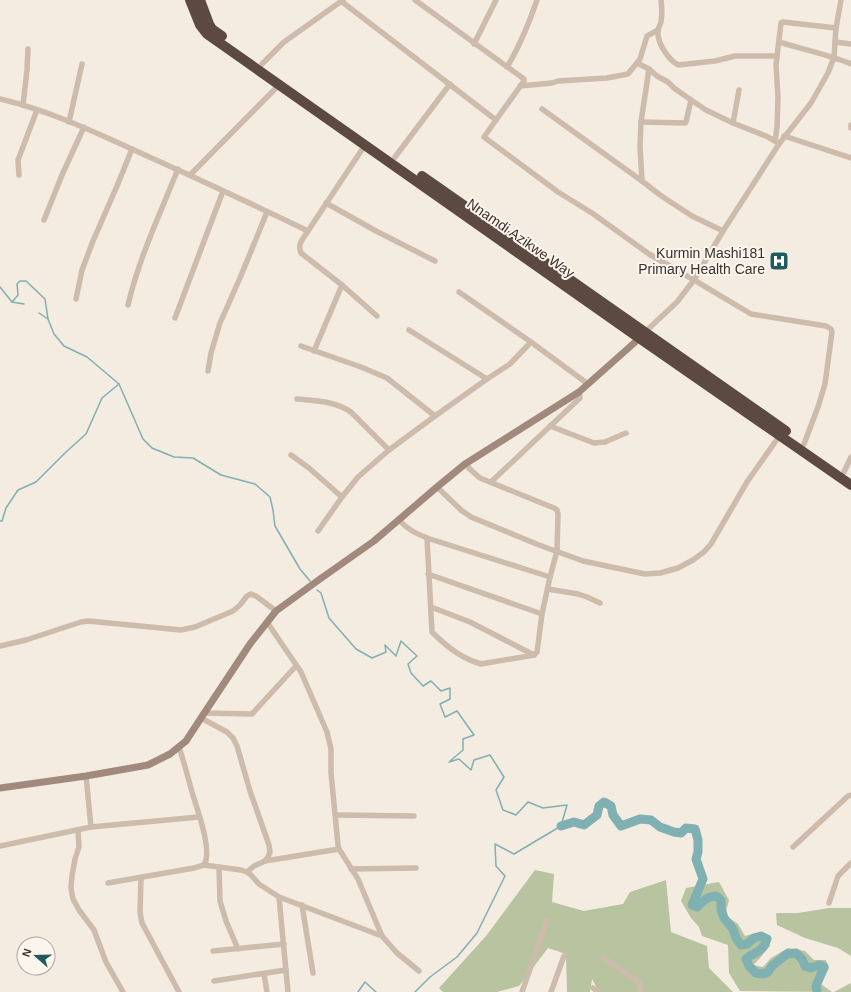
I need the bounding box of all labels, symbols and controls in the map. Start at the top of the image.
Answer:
street label: Nnamdi Azikwe Way [464,195,578,281]
place label: Kurmin Mashi181 Primary Health Care [638,245,765,277]
hospital icon: Kurmin Mashi181 Primary Health Care [768,250,790,272]
north arrow [16,936,56,976]
text: N [20,947,34,958]

